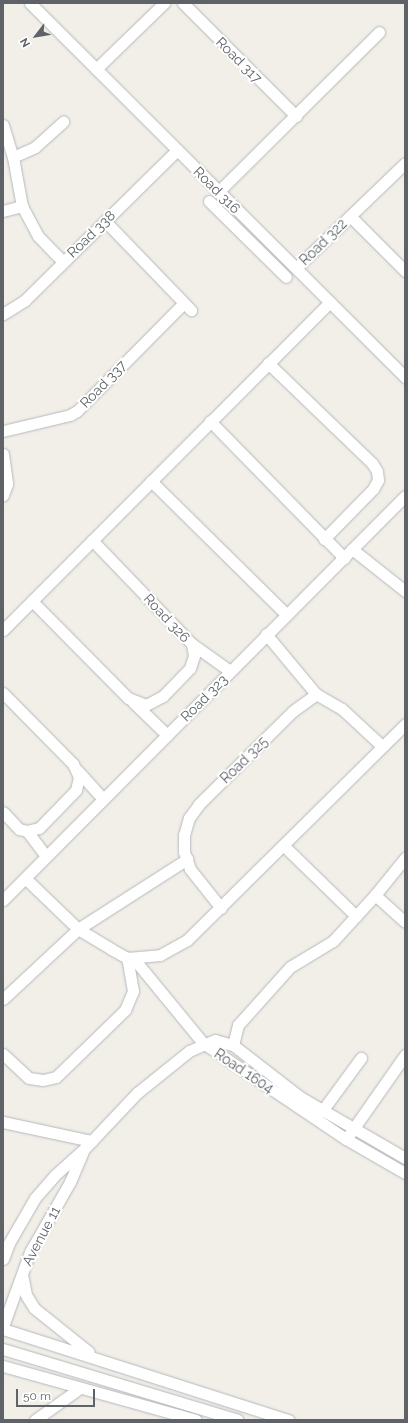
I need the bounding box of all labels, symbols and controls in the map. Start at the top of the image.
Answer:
north arrow [16,16,56,56]
street label: Road 317 [213,34,265,86]
text: N [18,35,33,49]
street label: Road 316 [190,163,244,217]
street label: Road 338 [63,207,119,261]
street label: Road 322 [296,215,350,269]
street label: Road 337 [76,357,130,411]
street label: Road 326 [140,590,194,646]
street label: Road 323 [177,671,231,725]
street label: Road 325 [217,733,271,787]
street label: Road 1604 [211,1045,277,1097]
street label: Avenue 11 [18,1204,64,1268]
scale bar [18,1381,97,1407]
text: 50 m [23,1389,51,1403]

